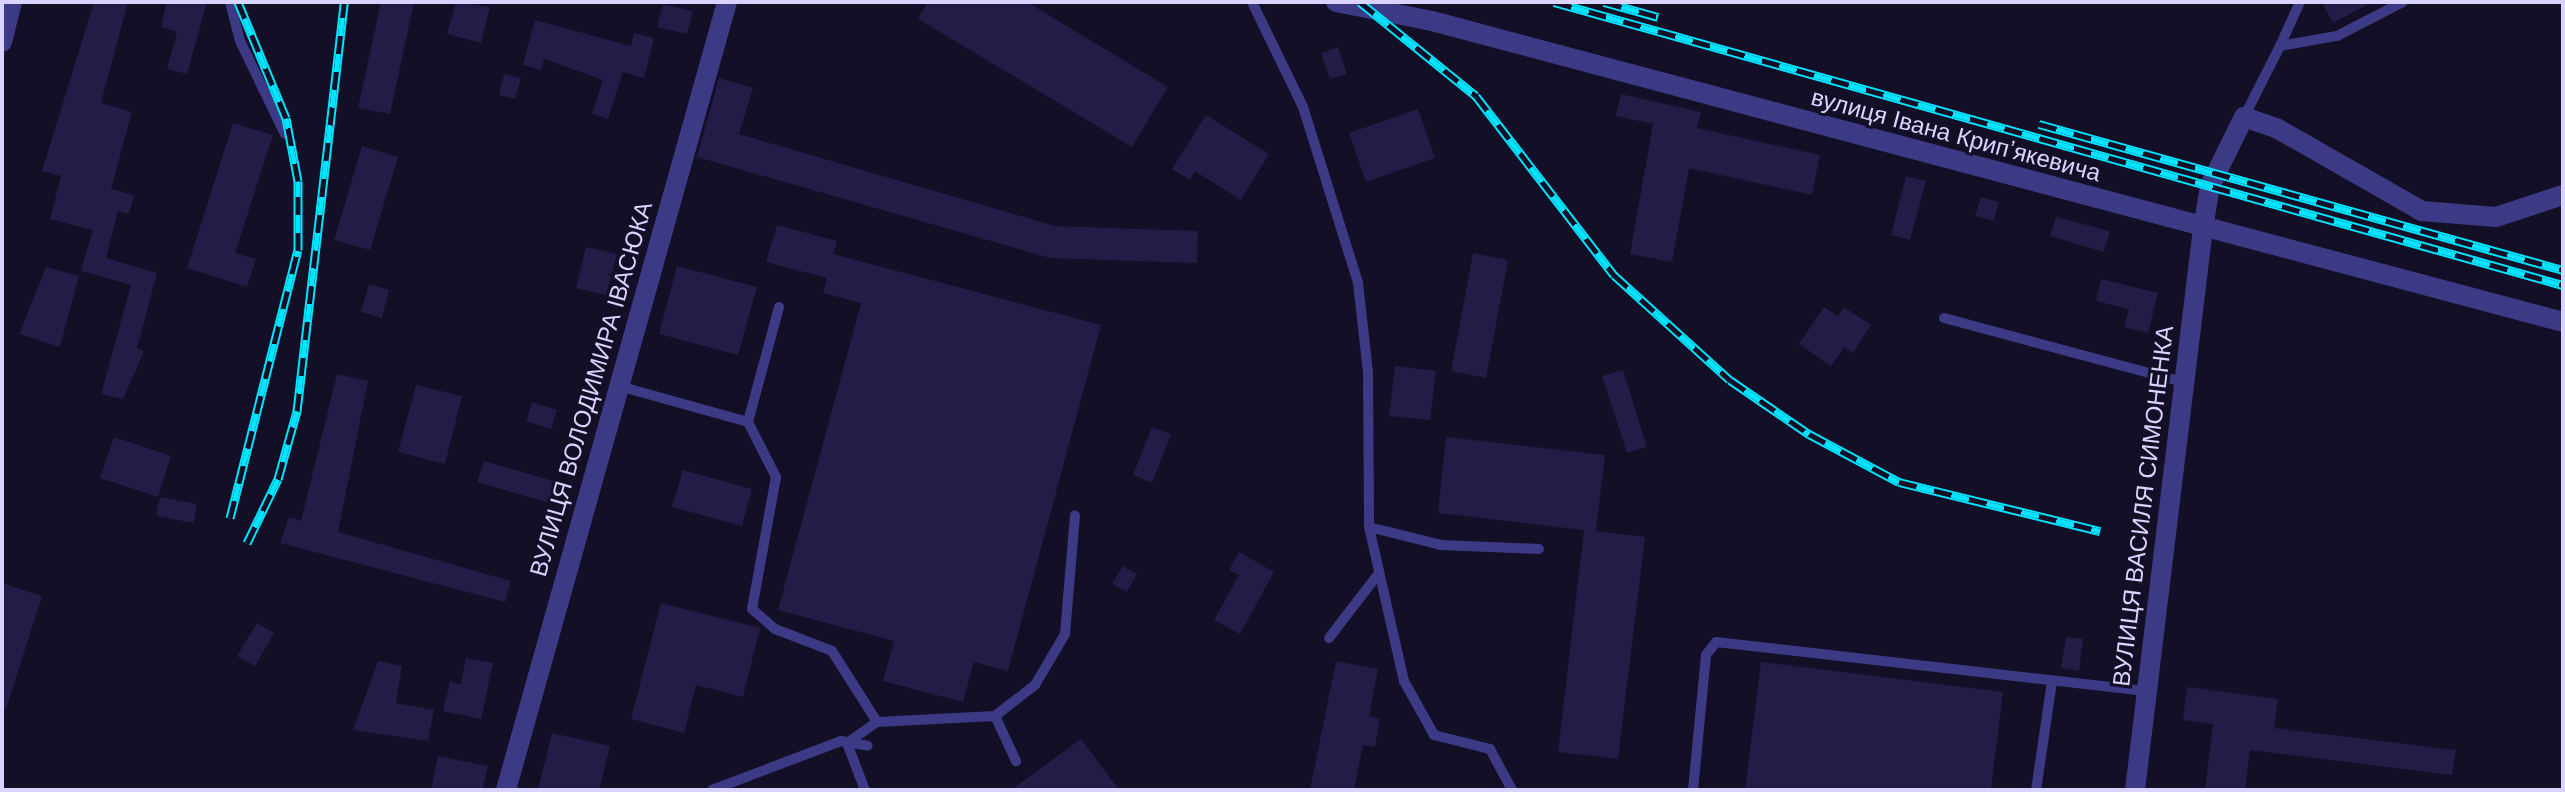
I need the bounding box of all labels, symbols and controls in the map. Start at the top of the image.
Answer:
street label: вулиця Івана Крипʼякевича [1808,82,2104,188]
street label: ВУЛИЦЯ ВОЛОДИМИРА ІВАСЮКА [524,198,658,580]
street label: ВУЛИЦЯ ВАСИЛЯ СИМОНЕНКА [2107,324,2179,688]

